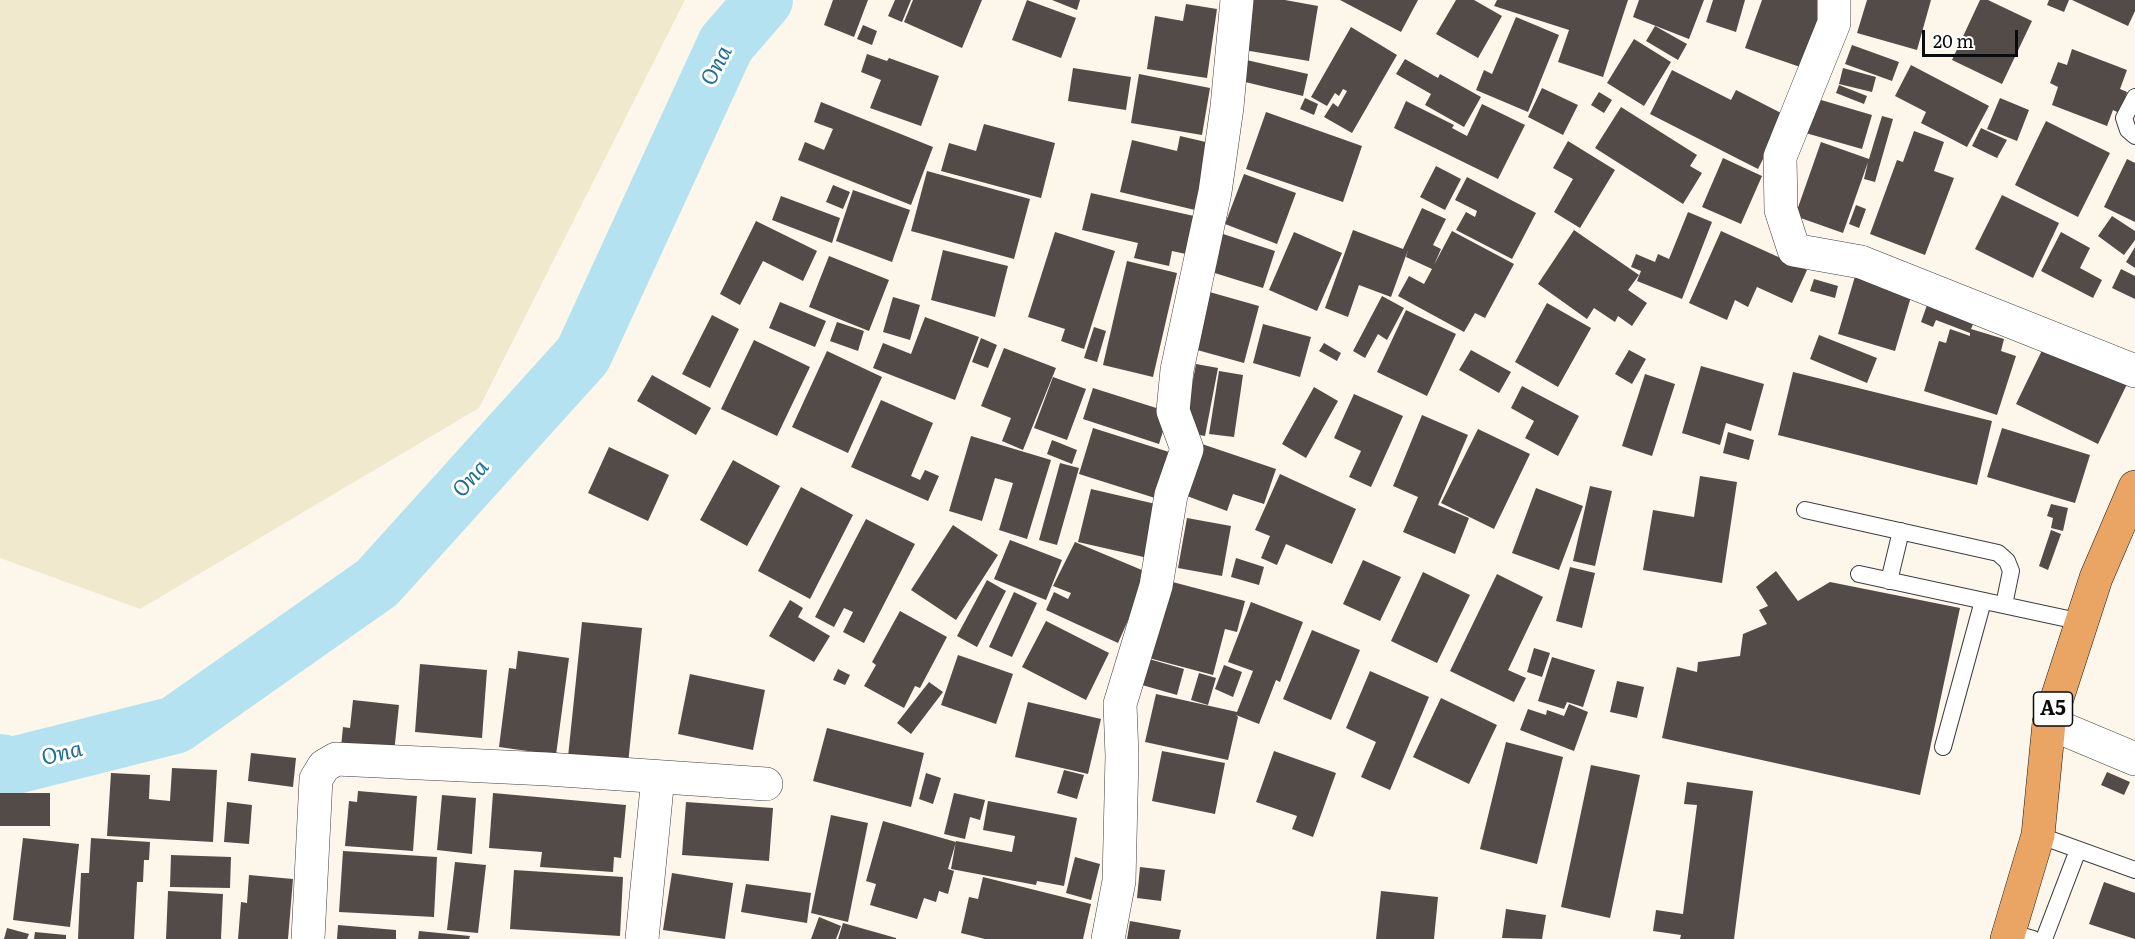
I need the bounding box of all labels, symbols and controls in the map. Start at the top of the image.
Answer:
scale bar [1925,18,2021,56]
text: 20 m [1933,27,1974,54]
water label: Ona [696,42,738,90]
water label: Ona [447,455,495,503]
road number: A5 [2034,692,2072,726]
water label: Ona [39,736,85,772]

